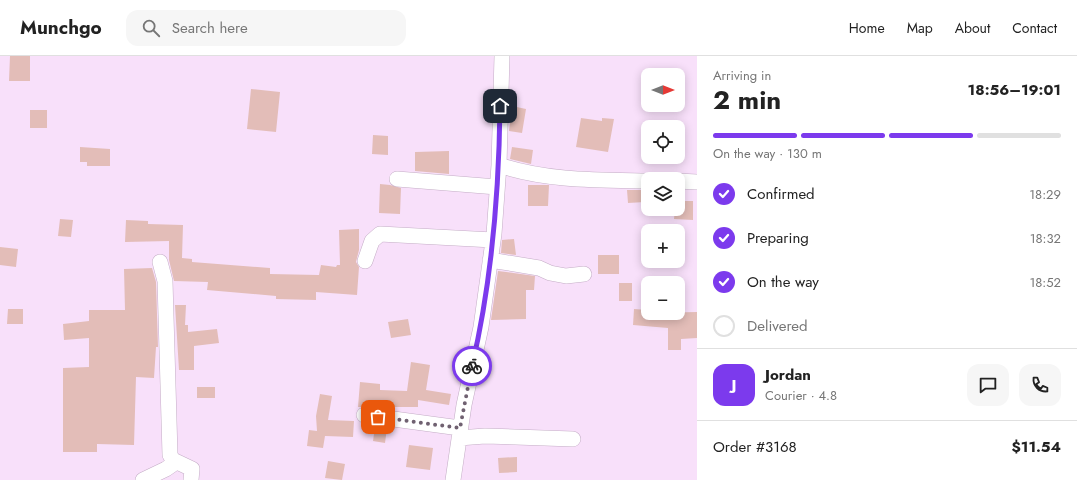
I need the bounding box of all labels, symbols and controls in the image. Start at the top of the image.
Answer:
search box [126,10,406,46]
text: Munchgo [20,14,102,41]
icon: search [140,17,162,39]
text: Search here [172,17,248,39]
text: Home [849,18,885,38]
text: Map [907,18,933,38]
text: About [955,18,990,38]
text: Contact [1012,18,1057,38]
text: Arriving in [713,66,771,85]
north arrow [641,68,685,112]
map controls [641,68,685,320]
text: 18:56–19:01 [968,79,1061,101]
text: 2 min [713,81,781,119]
pin [483,89,517,123]
icon: home [489,95,511,117]
button: locate [641,120,685,164]
text: On the way · 130 m [713,144,822,163]
button: layers [641,172,685,216]
icon: check [713,183,735,205]
text: Confirmed [747,183,815,205]
text: 18:29 [1029,185,1061,204]
button: + [641,224,685,268]
icon: check [713,227,735,249]
text: Preparing [747,227,809,249]
text: 18:32 [1030,229,1061,248]
icon: check [713,271,735,293]
text: On the way [747,271,819,293]
text: 18:52 [1029,273,1061,292]
button: − [641,276,685,320]
text: Delivered [747,315,808,337]
courier [452,346,492,386]
icon: bike [461,355,483,377]
text: Jordan [765,364,811,386]
button: chat [967,364,1009,406]
button: phone [1019,364,1061,406]
text: J [732,374,736,396]
text: Courier · 4.8 [765,386,837,405]
pin [361,400,395,434]
icon: bag [367,406,389,428]
text: Order #3168 [713,436,797,458]
text: $11.54 [1011,436,1061,458]

